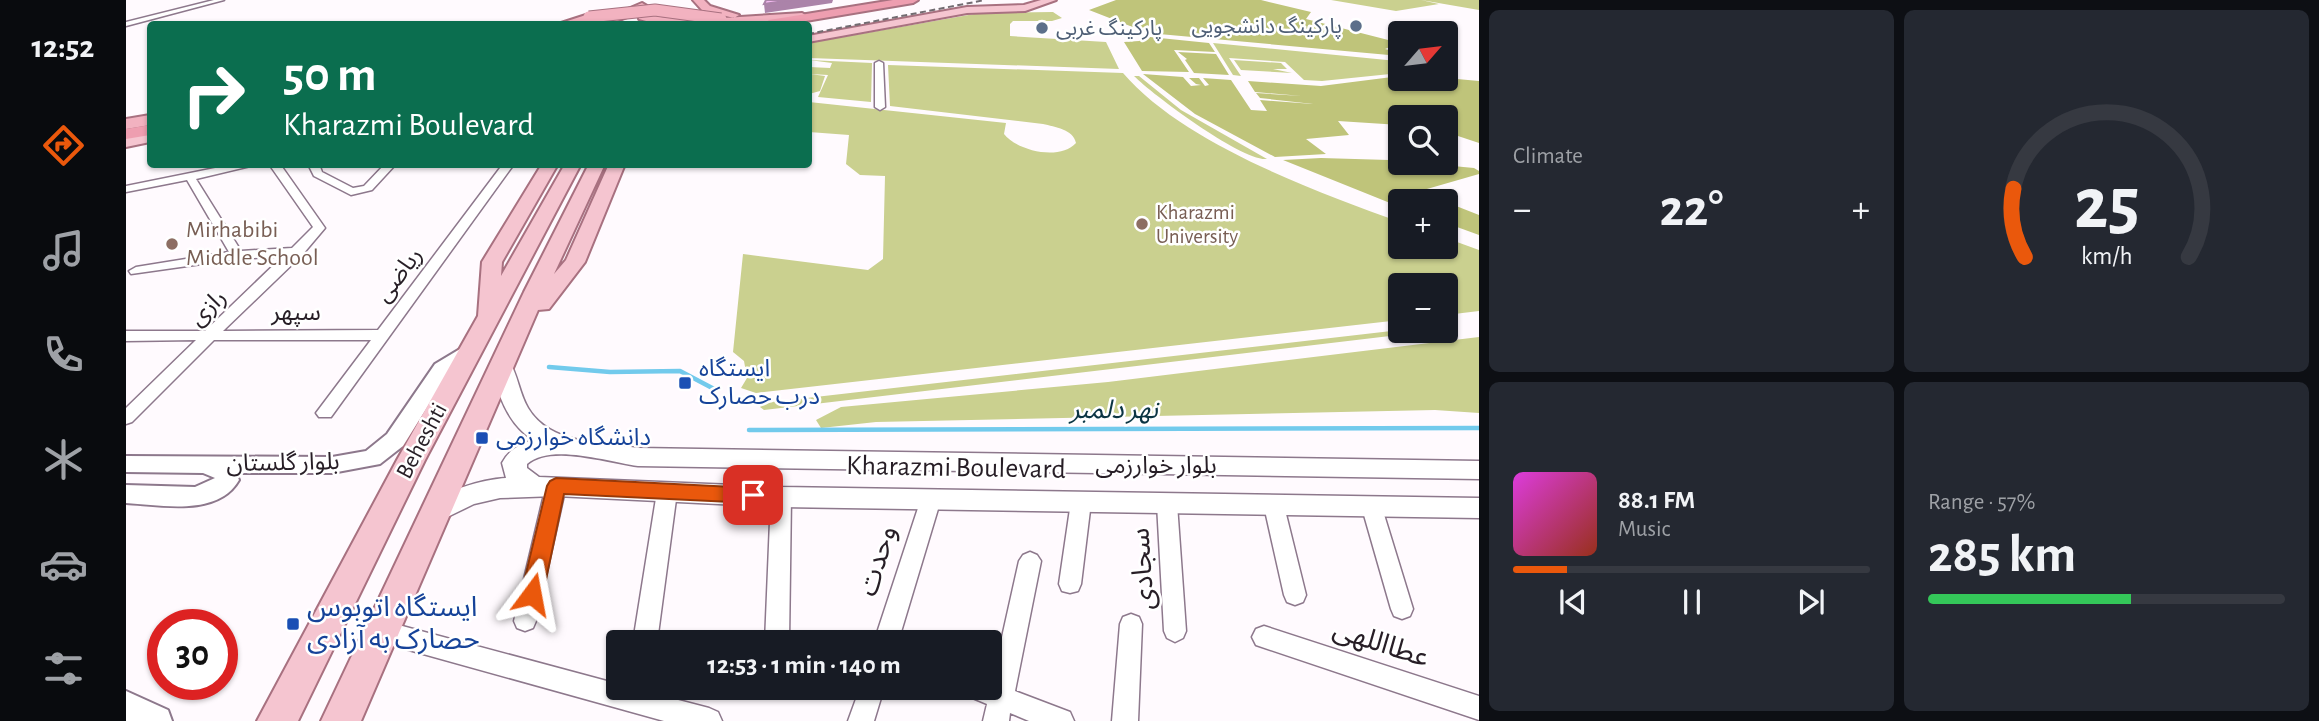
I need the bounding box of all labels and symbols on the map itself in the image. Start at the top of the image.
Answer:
place label: پارکینگ دانشجویی [1192,15,1342,39]
place label: پارکینگ غربی [1056,17,1162,41]
marker: پارکینگ دانشجویی [1348,18,1364,34]
marker: پارکینگ غربی [1034,20,1050,36]
north arrow [1388,21,1458,91]
place label: Kharazmi University [1156,202,1238,247]
marker: Kharazmi University [1134,216,1150,232]
place label: Mirhabibi Middle School [186,218,319,270]
marker: Mirhabibi Middle School [164,236,180,252]
street label: ریاضی [371,243,428,307]
street label: رازی [185,285,232,332]
street label: سپهر [270,301,321,327]
place label: ایستگاه درب حصارک [699,356,820,410]
marker: ایستگاه درب حصارک [677,375,693,391]
water label: نهر دلمبر [1068,397,1160,425]
street label: Beheshti [392,399,452,483]
place label: دانشگاه خوارزمی [496,425,651,451]
marker: دانشگاه خوارزمی [474,430,490,446]
street label: بلوار گلستان [226,449,340,477]
street label: Kharazmi Boulevard [846,452,1066,484]
street label: بلوار خوارزمی [1095,454,1217,479]
pin [723,465,783,525]
street label: وحدت [854,523,903,600]
street label: سجادی [1126,527,1160,611]
position arrow [495,557,569,631]
place label: ایستگاه اتوبوس حصارک به آزادی [307,593,480,655]
speed limit sign: 30 [147,609,238,700]
street label: عطااللهی [1329,615,1433,674]
marker: ایستگاه اتوبوس حصارک به آزادی [285,616,301,632]

